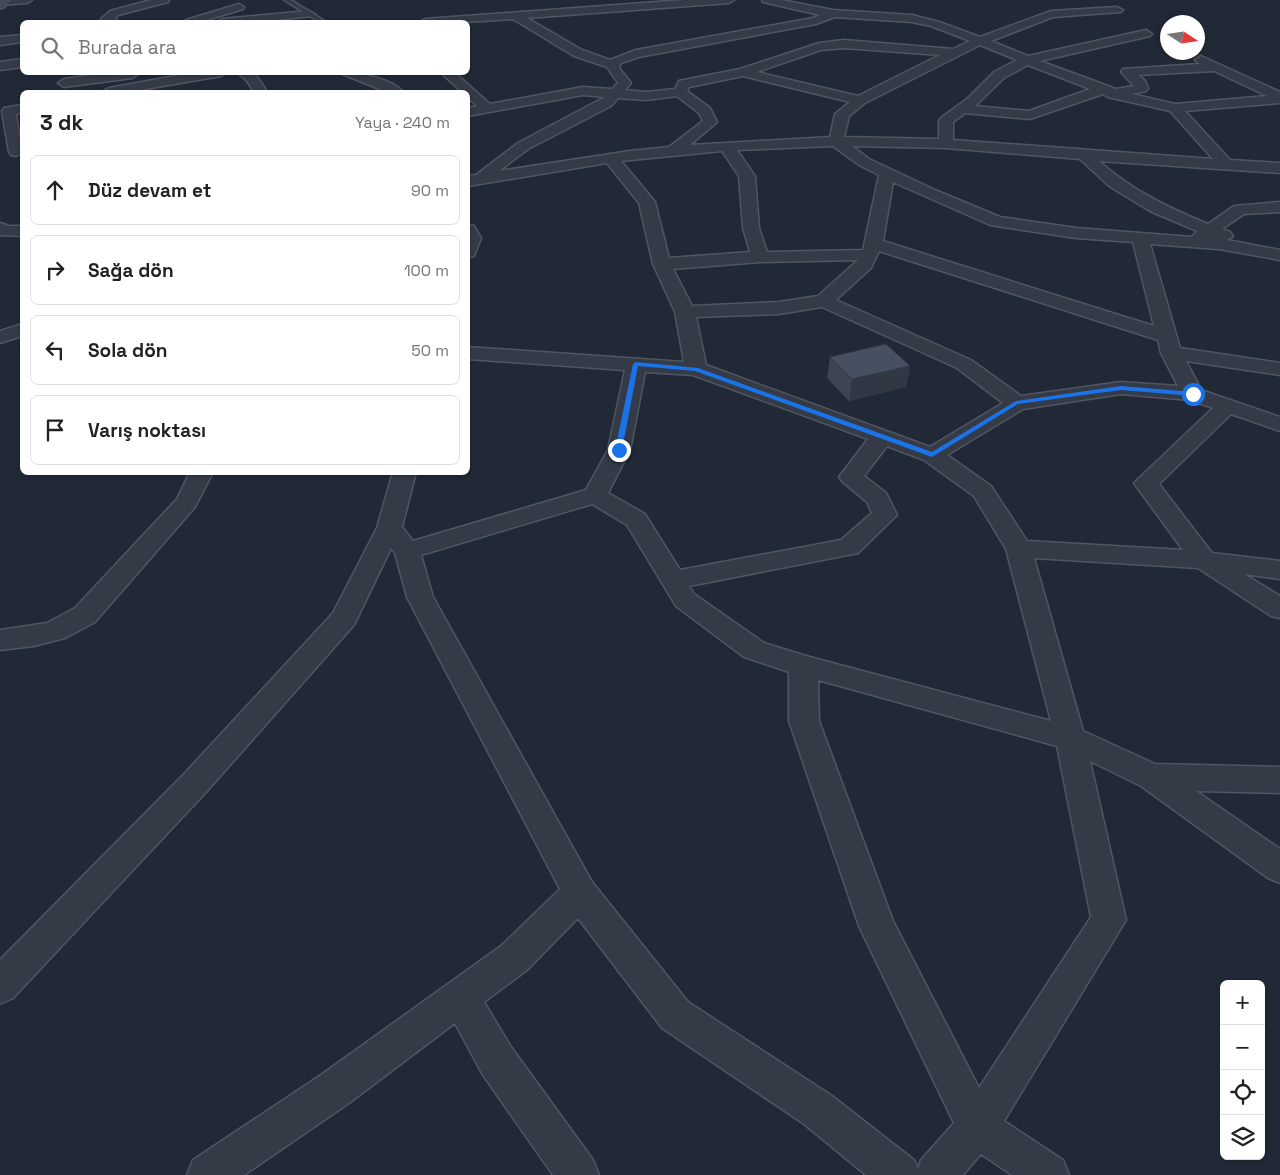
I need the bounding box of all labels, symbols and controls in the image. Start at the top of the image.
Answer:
north arrow [1160,15,1205,60]
search box [20,20,470,75]
icon: search [38,34,66,62]
text: Burada ara [78,35,176,60]
text: 3 dk [40,109,83,136]
text: Yaya · 240 m [355,112,450,133]
icon: ahead [41,176,69,204]
text: Düz devam et [88,178,211,203]
text: 90 m [411,180,449,201]
icon: right [41,256,69,284]
text: Sağa dön [88,258,174,283]
text: 100 m [404,260,449,281]
icon: left [41,336,69,364]
text: Sola dön [88,338,167,363]
text: 50 m [411,340,449,361]
route start [1182,383,1205,406]
icon: arrive [41,416,69,444]
text: Varış noktası [88,418,206,443]
route end [608,439,631,462]
map controls [1220,980,1265,1160]
button: + [1220,980,1265,1025]
button: − [1220,1025,1265,1070]
button: locate [1220,1070,1265,1115]
button: layers [1220,1115,1265,1160]

